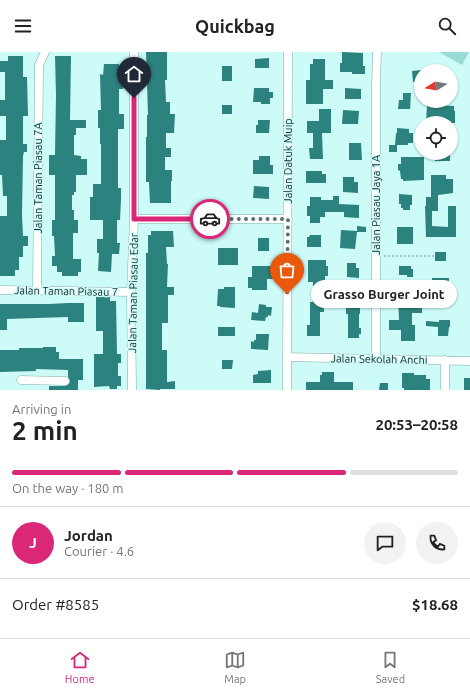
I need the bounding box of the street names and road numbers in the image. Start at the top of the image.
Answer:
street label: Jalan Datuk Muip [282,118,294,204]
street label: Jalan Taman Piasau 7A [32,122,44,234]
street label: Jalan Piasau Jaya 1A [370,154,382,255]
street label: Jalan Taman Piasau Edar [126,232,140,353]
street label: Jalan Taman Piasau 7 [14,284,118,298]
street label: Jalan Sekolah Anchi [330,352,428,366]

